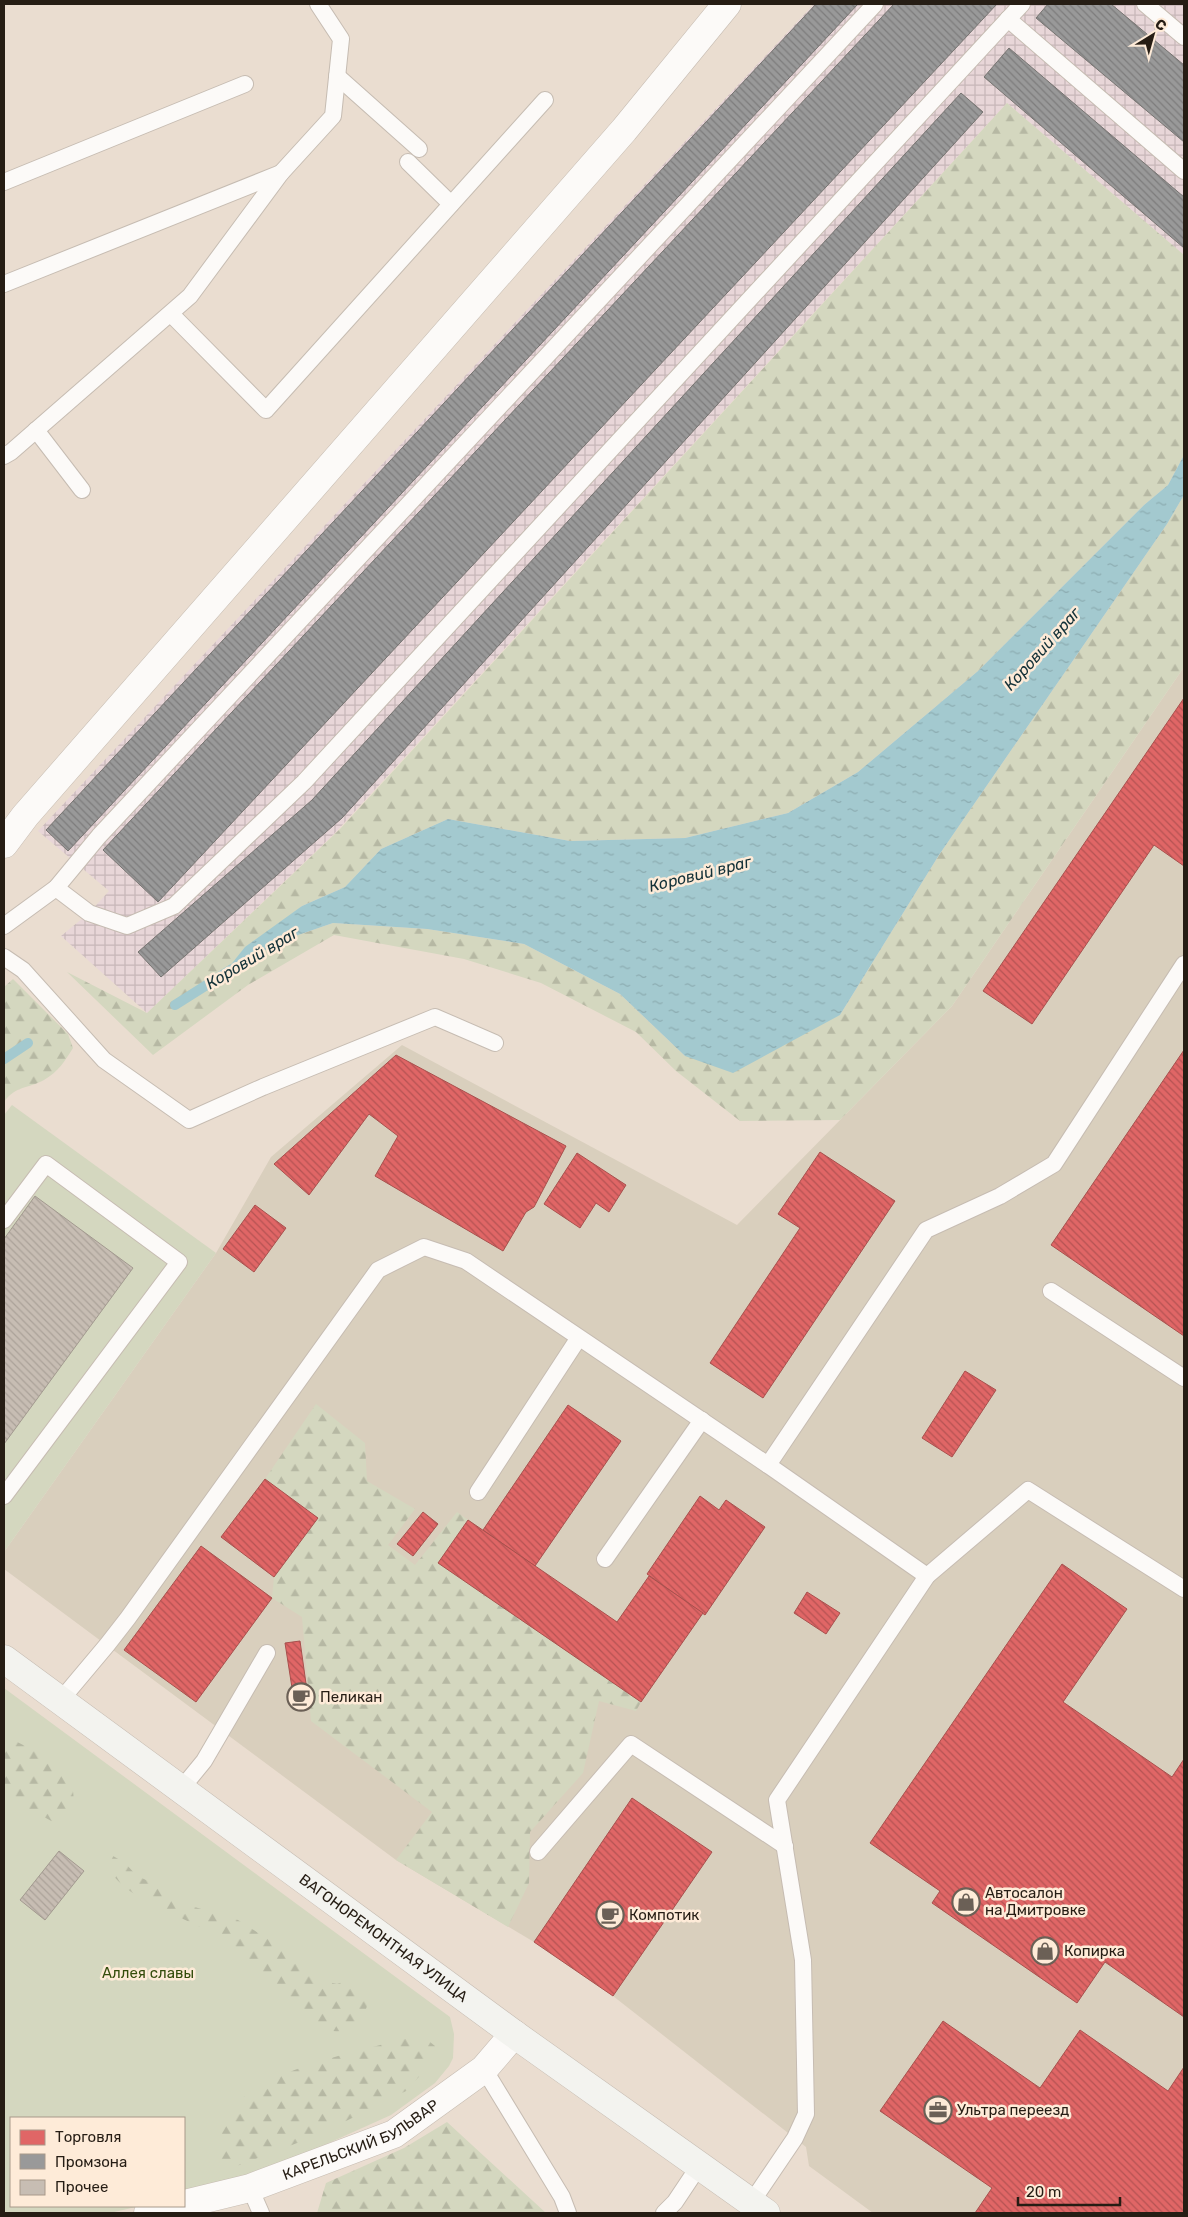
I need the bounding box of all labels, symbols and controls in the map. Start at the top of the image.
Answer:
north arrow [1128,10,1178,60]
text: С [1151,15,1170,35]
water label: Коровий враг [1000,603,1085,694]
water label: Коровий враг [647,852,754,896]
water label: Коровий враг [202,922,303,993]
cafe icon: Пеликан [286,1682,316,1712]
place label: Пеликан [320,1688,382,1706]
street label: ВАГОНОРЕМОНТНАЯ УЛИЦА [296,1870,471,2006]
place label: Автосалон на Дмитровке [985,1884,1086,1919]
shop icon: Автосалон на Дмитровке [951,1887,981,1917]
cafe icon: Компотик [595,1900,625,1930]
place label: Компотик [629,1906,699,1924]
shop icon: Копирка [1030,1936,1060,1966]
place label: Копирка [1064,1942,1125,1960]
park label: Аллея славы [102,1964,194,1982]
office icon: Ультра переезд [923,2095,953,2125]
street label: КАРЕЛЬСКИЙ БУЛЬВАР [280,2096,442,2184]
place label: Ультра переезд [957,2101,1069,2119]
legend [10,2117,185,2207]
text: Торговля [55,2128,121,2146]
text: Промзона [55,2153,127,2171]
scale bar [1018,2174,1120,2206]
text: Прочее [55,2178,108,2196]
text: 20 m [1026,2183,1061,2201]

